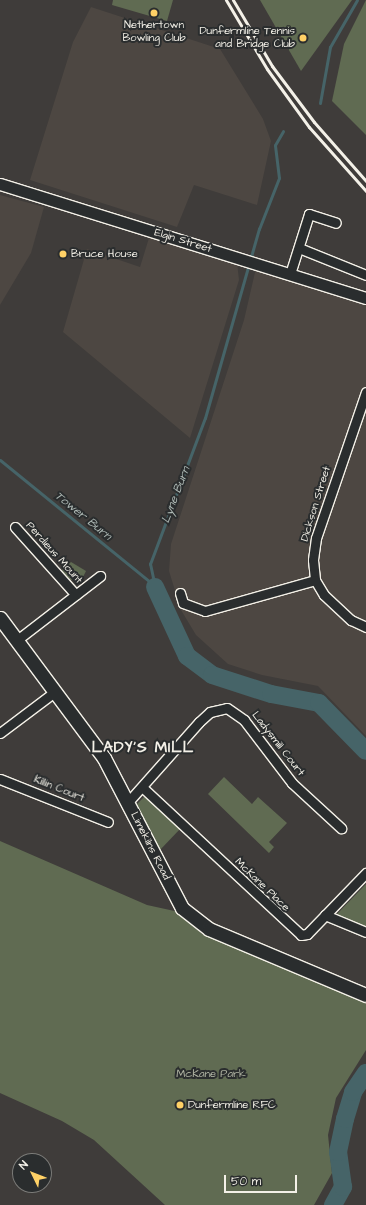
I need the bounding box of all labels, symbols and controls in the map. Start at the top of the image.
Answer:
marker: Nethertown Bowling Club [149,8,159,18]
place label: Nethertown Bowling Club [122,19,186,45]
place label: Dunfermline Tennis and Bridge Club [199,25,295,51]
marker: Dunfermline Tennis and Bridge Club [298,33,308,43]
street label: Elgin Street [153,226,213,256]
place label: Bruce House [71,247,138,261]
marker: Bruce House [58,249,68,259]
water label: Lyne Burn [159,465,193,525]
street label: Dickson Street [298,465,334,543]
water label: Tower Burn [52,489,114,543]
street label: Perdieus Mount [23,519,85,587]
street label: Ladysmill Court [249,709,307,779]
district label: LADY'S MILL [92,739,194,757]
street label: Killin Court [32,773,86,805]
street label: Limekilns Road [127,810,173,882]
street label: McKane Place [232,855,292,915]
park label: McKane Park [176,1067,246,1081]
place label: Dunfermline RFC [188,1098,276,1112]
marker: Dunfermline RFC [175,1100,185,1110]
north arrow [12,1153,52,1193]
text: N [16,1158,31,1173]
scale bar [226,1167,299,1193]
text: 50 m [231,1173,261,1190]

